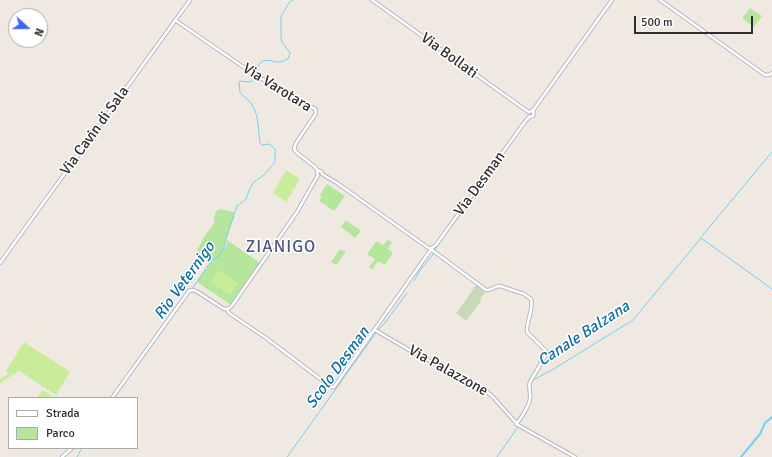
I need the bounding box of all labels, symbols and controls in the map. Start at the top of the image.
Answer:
north arrow [8,8,48,48]
scale bar [636,8,755,34]
text: 500 m [641,15,673,30]
text: N [31,26,46,38]
street label: Via Bollati [417,29,481,83]
street label: Via Varotara [239,60,315,116]
street label: Via Cavin di Sala [57,83,133,179]
street label: Via Desman [451,148,509,220]
water label: Rio Veternigo [150,238,220,324]
district label: ZIANIGO [246,238,316,258]
water label: Canale Balzana [535,297,633,371]
water label: Scolo Desman [302,324,374,412]
street label: Via Palazzone [405,342,491,400]
legend [8,397,138,449]
text: Strada [46,406,80,421]
text: Parco [46,426,75,441]

